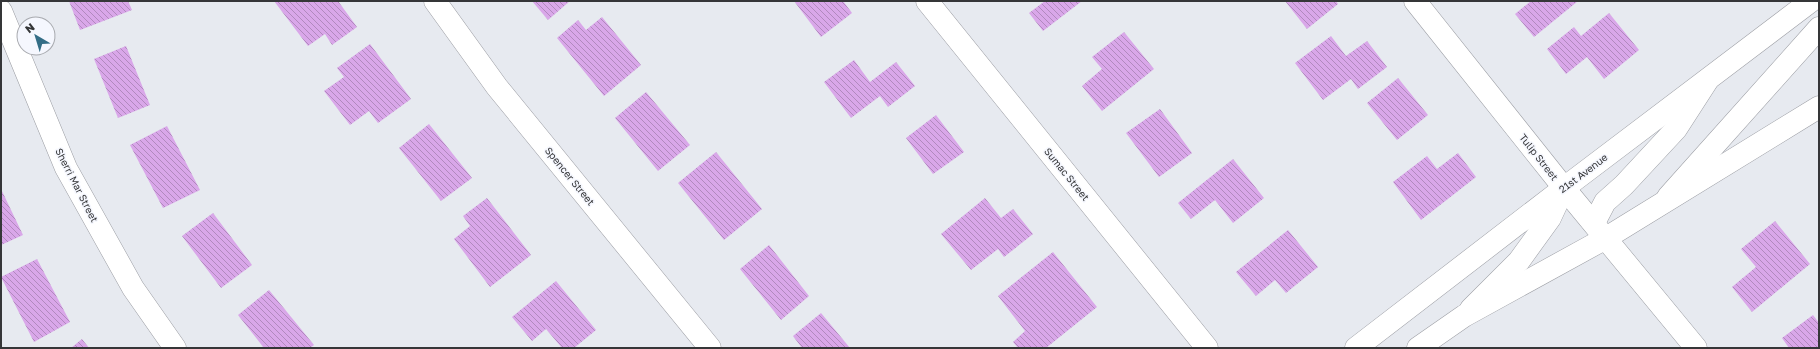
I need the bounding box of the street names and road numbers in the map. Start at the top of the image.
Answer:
street label: Tulip Street [1517,131,1561,183]
street label: Spencer Street [543,144,597,208]
street label: Sumac Street [1042,145,1092,203]
street label: Sherri Mar Street [53,146,101,224]
street label: 21st Avenue [1556,151,1610,195]

